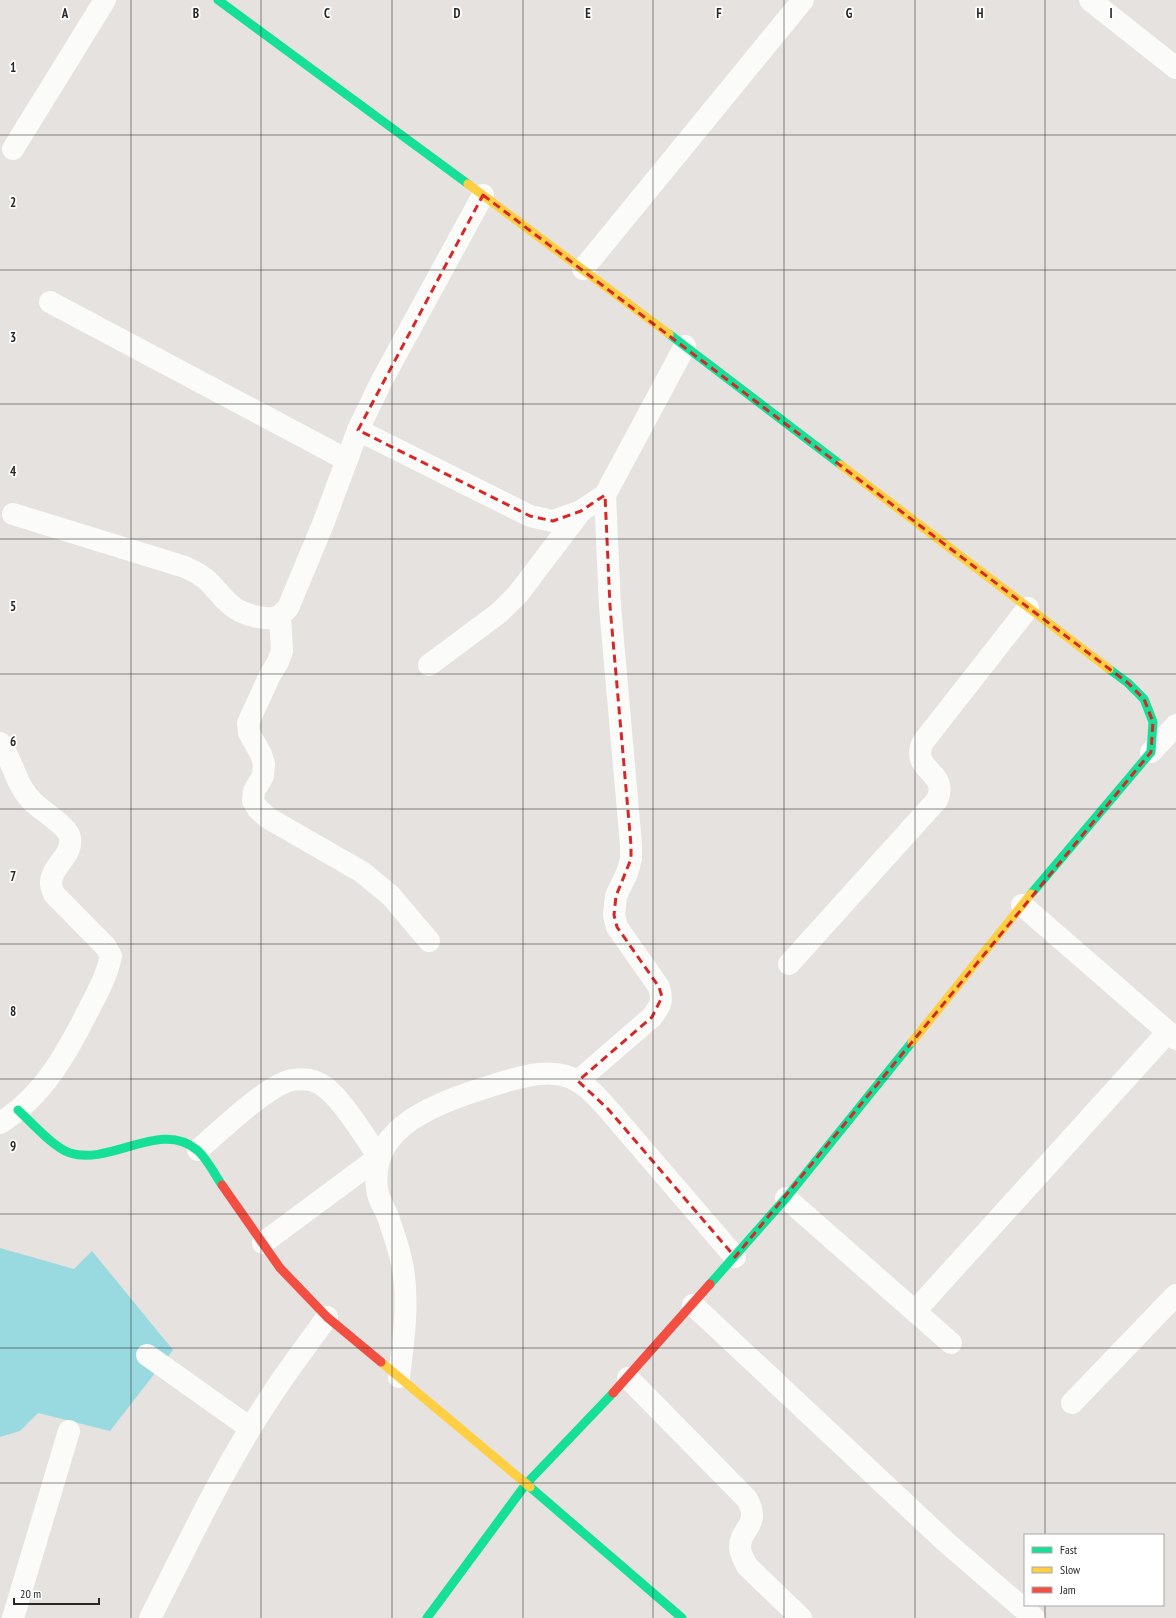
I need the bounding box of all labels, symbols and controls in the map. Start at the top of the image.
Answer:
text: A [61,5,69,22]
text: B [193,5,199,22]
text: C [324,5,330,22]
text: D [454,5,461,22]
text: E [585,5,591,22]
text: F [716,5,722,22]
text: G [846,5,853,22]
text: H [977,5,984,22]
text: I [1109,5,1113,22]
text: 1 [10,59,16,76]
text: 2 [10,194,16,211]
text: 3 [10,329,16,346]
text: 4 [10,463,17,480]
text: 5 [10,598,16,615]
text: 6 [10,733,16,750]
text: 7 [10,868,16,885]
text: 8 [10,1003,16,1020]
text: 9 [10,1138,16,1155]
legend [1024,1534,1164,1606]
text: Fast [1060,1542,1078,1557]
text: Slow [1060,1562,1081,1577]
scale bar [14,1580,99,1606]
text: Jam [1059,1582,1076,1597]
text: 20 m [20,1586,41,1601]

